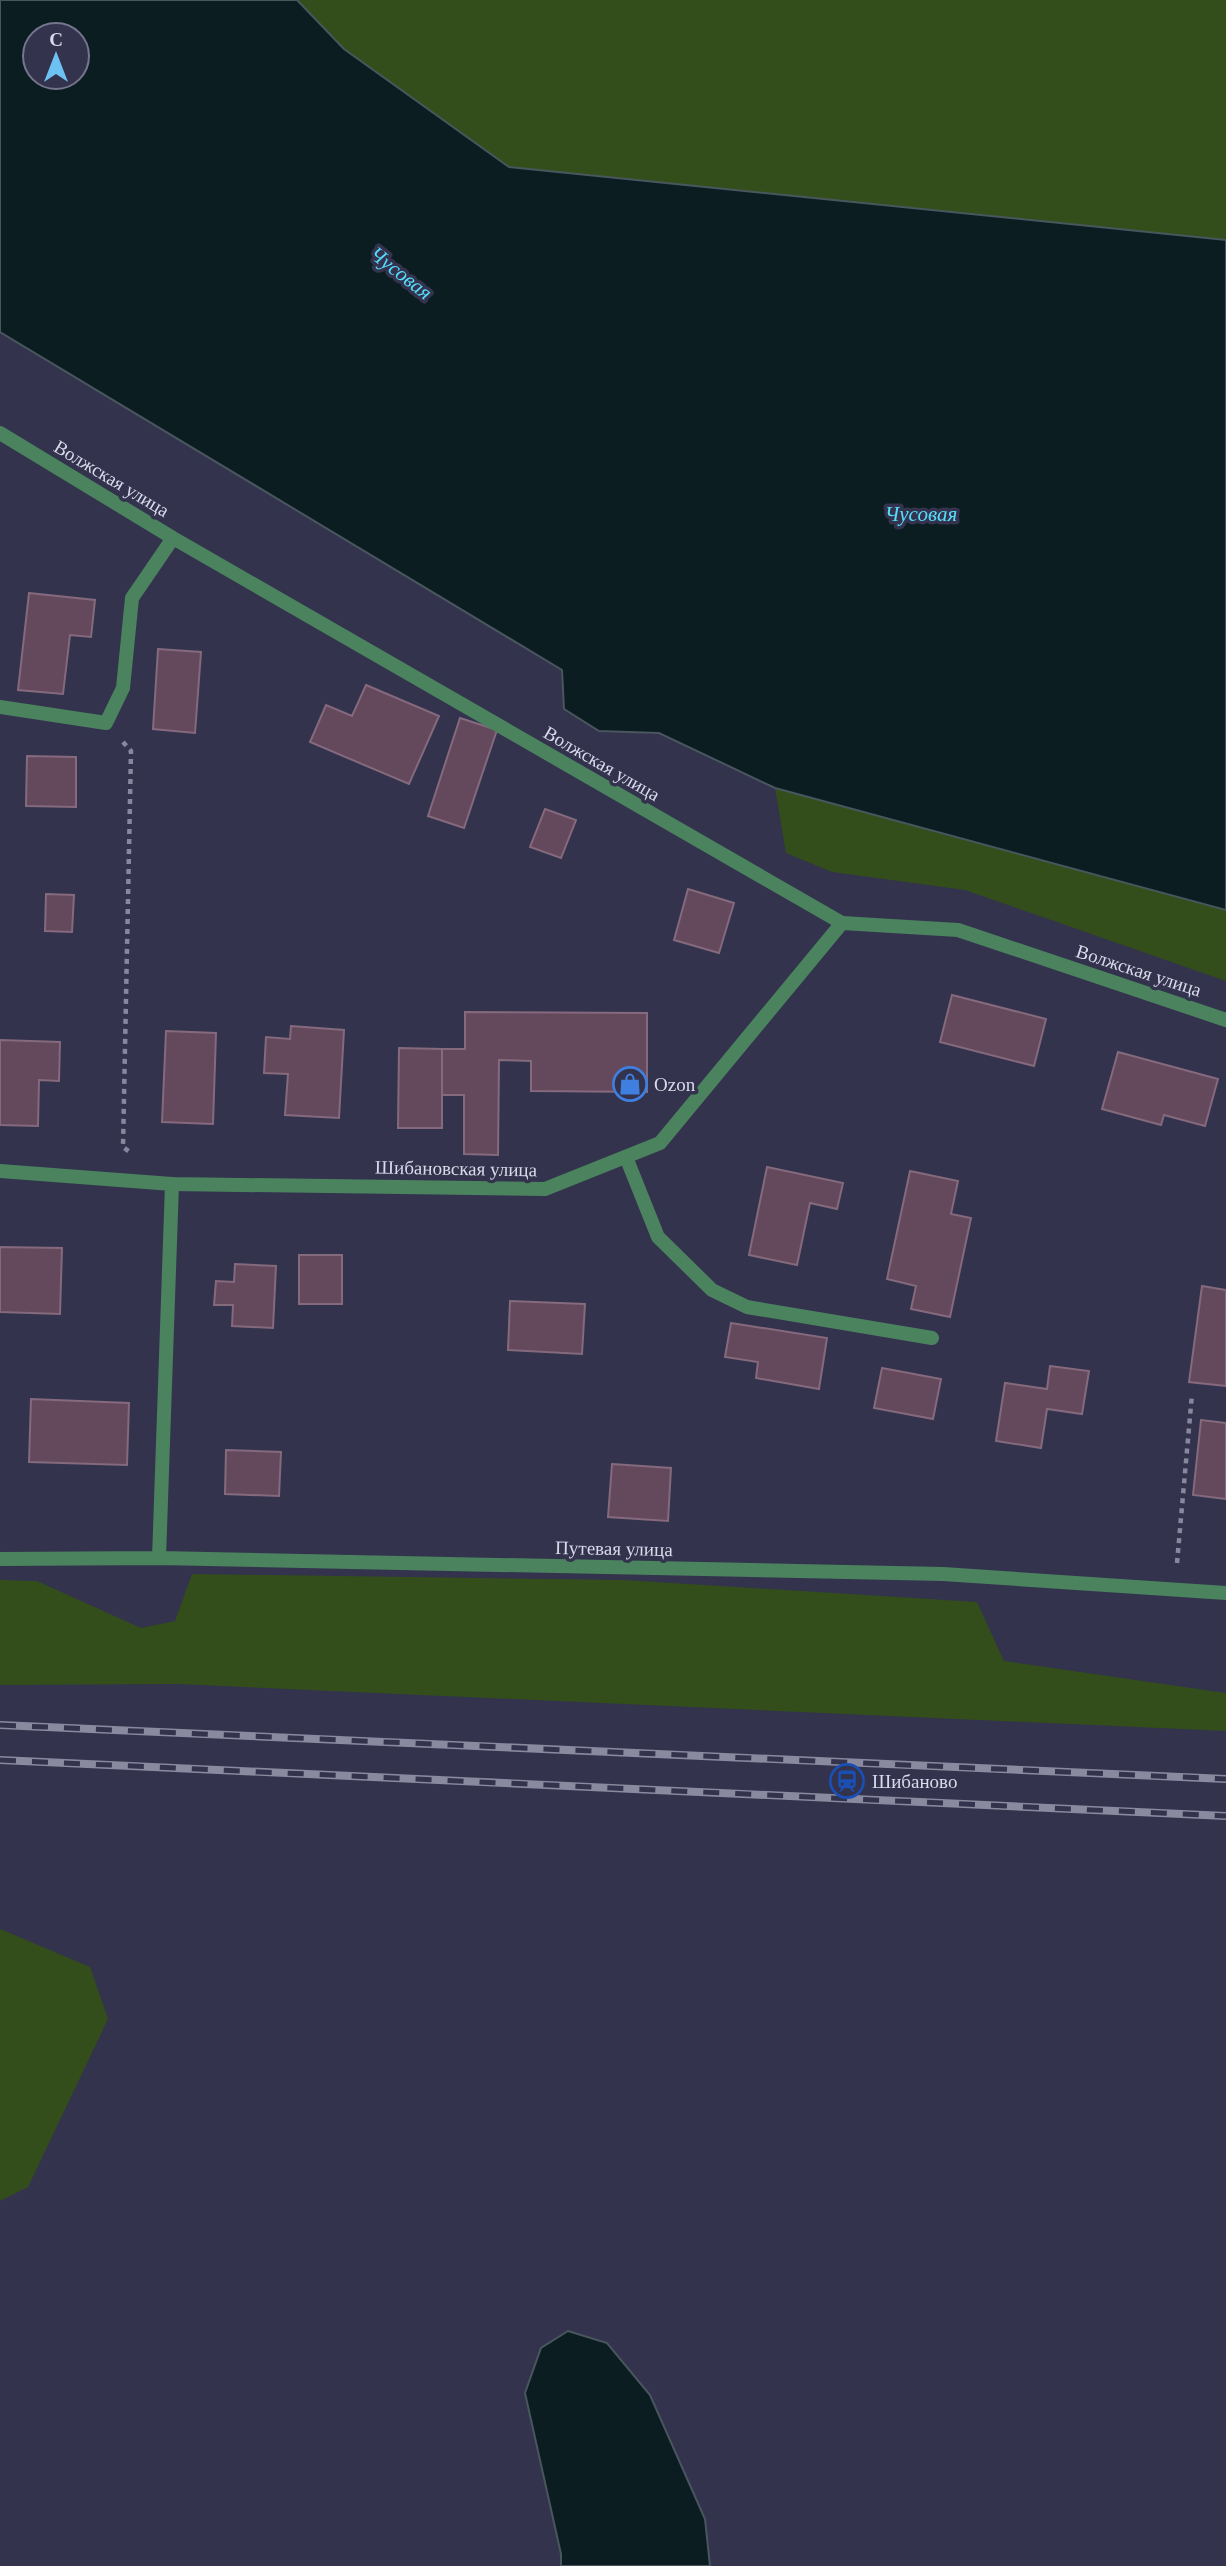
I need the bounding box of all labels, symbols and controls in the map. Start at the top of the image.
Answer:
north arrow [21,21,91,91]
text: С [49,29,63,50]
water label: Чусовая [365,241,437,305]
street label: Волжская улица [50,436,174,521]
water label: Чусовая [885,502,957,526]
street label: Волжская улица [540,722,664,805]
street label: Волжская улица [1074,940,1205,1001]
shop icon: Ozon [611,1065,649,1103]
place label: Ozon [654,1074,696,1095]
street label: Шибановская улица [375,1157,538,1180]
street label: Путевая улица [555,1537,673,1560]
station icon: Шибаново [828,1762,866,1800]
place label: Шибаново [872,1771,957,1792]

